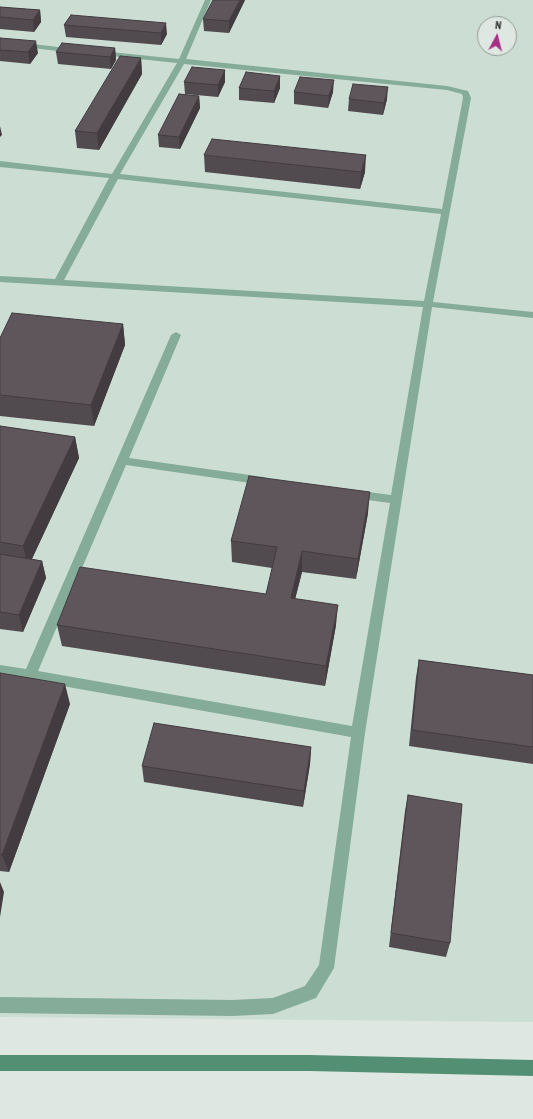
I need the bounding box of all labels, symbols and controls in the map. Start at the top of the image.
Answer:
north arrow [477,16,517,56]
text: N [495,18,502,32]

